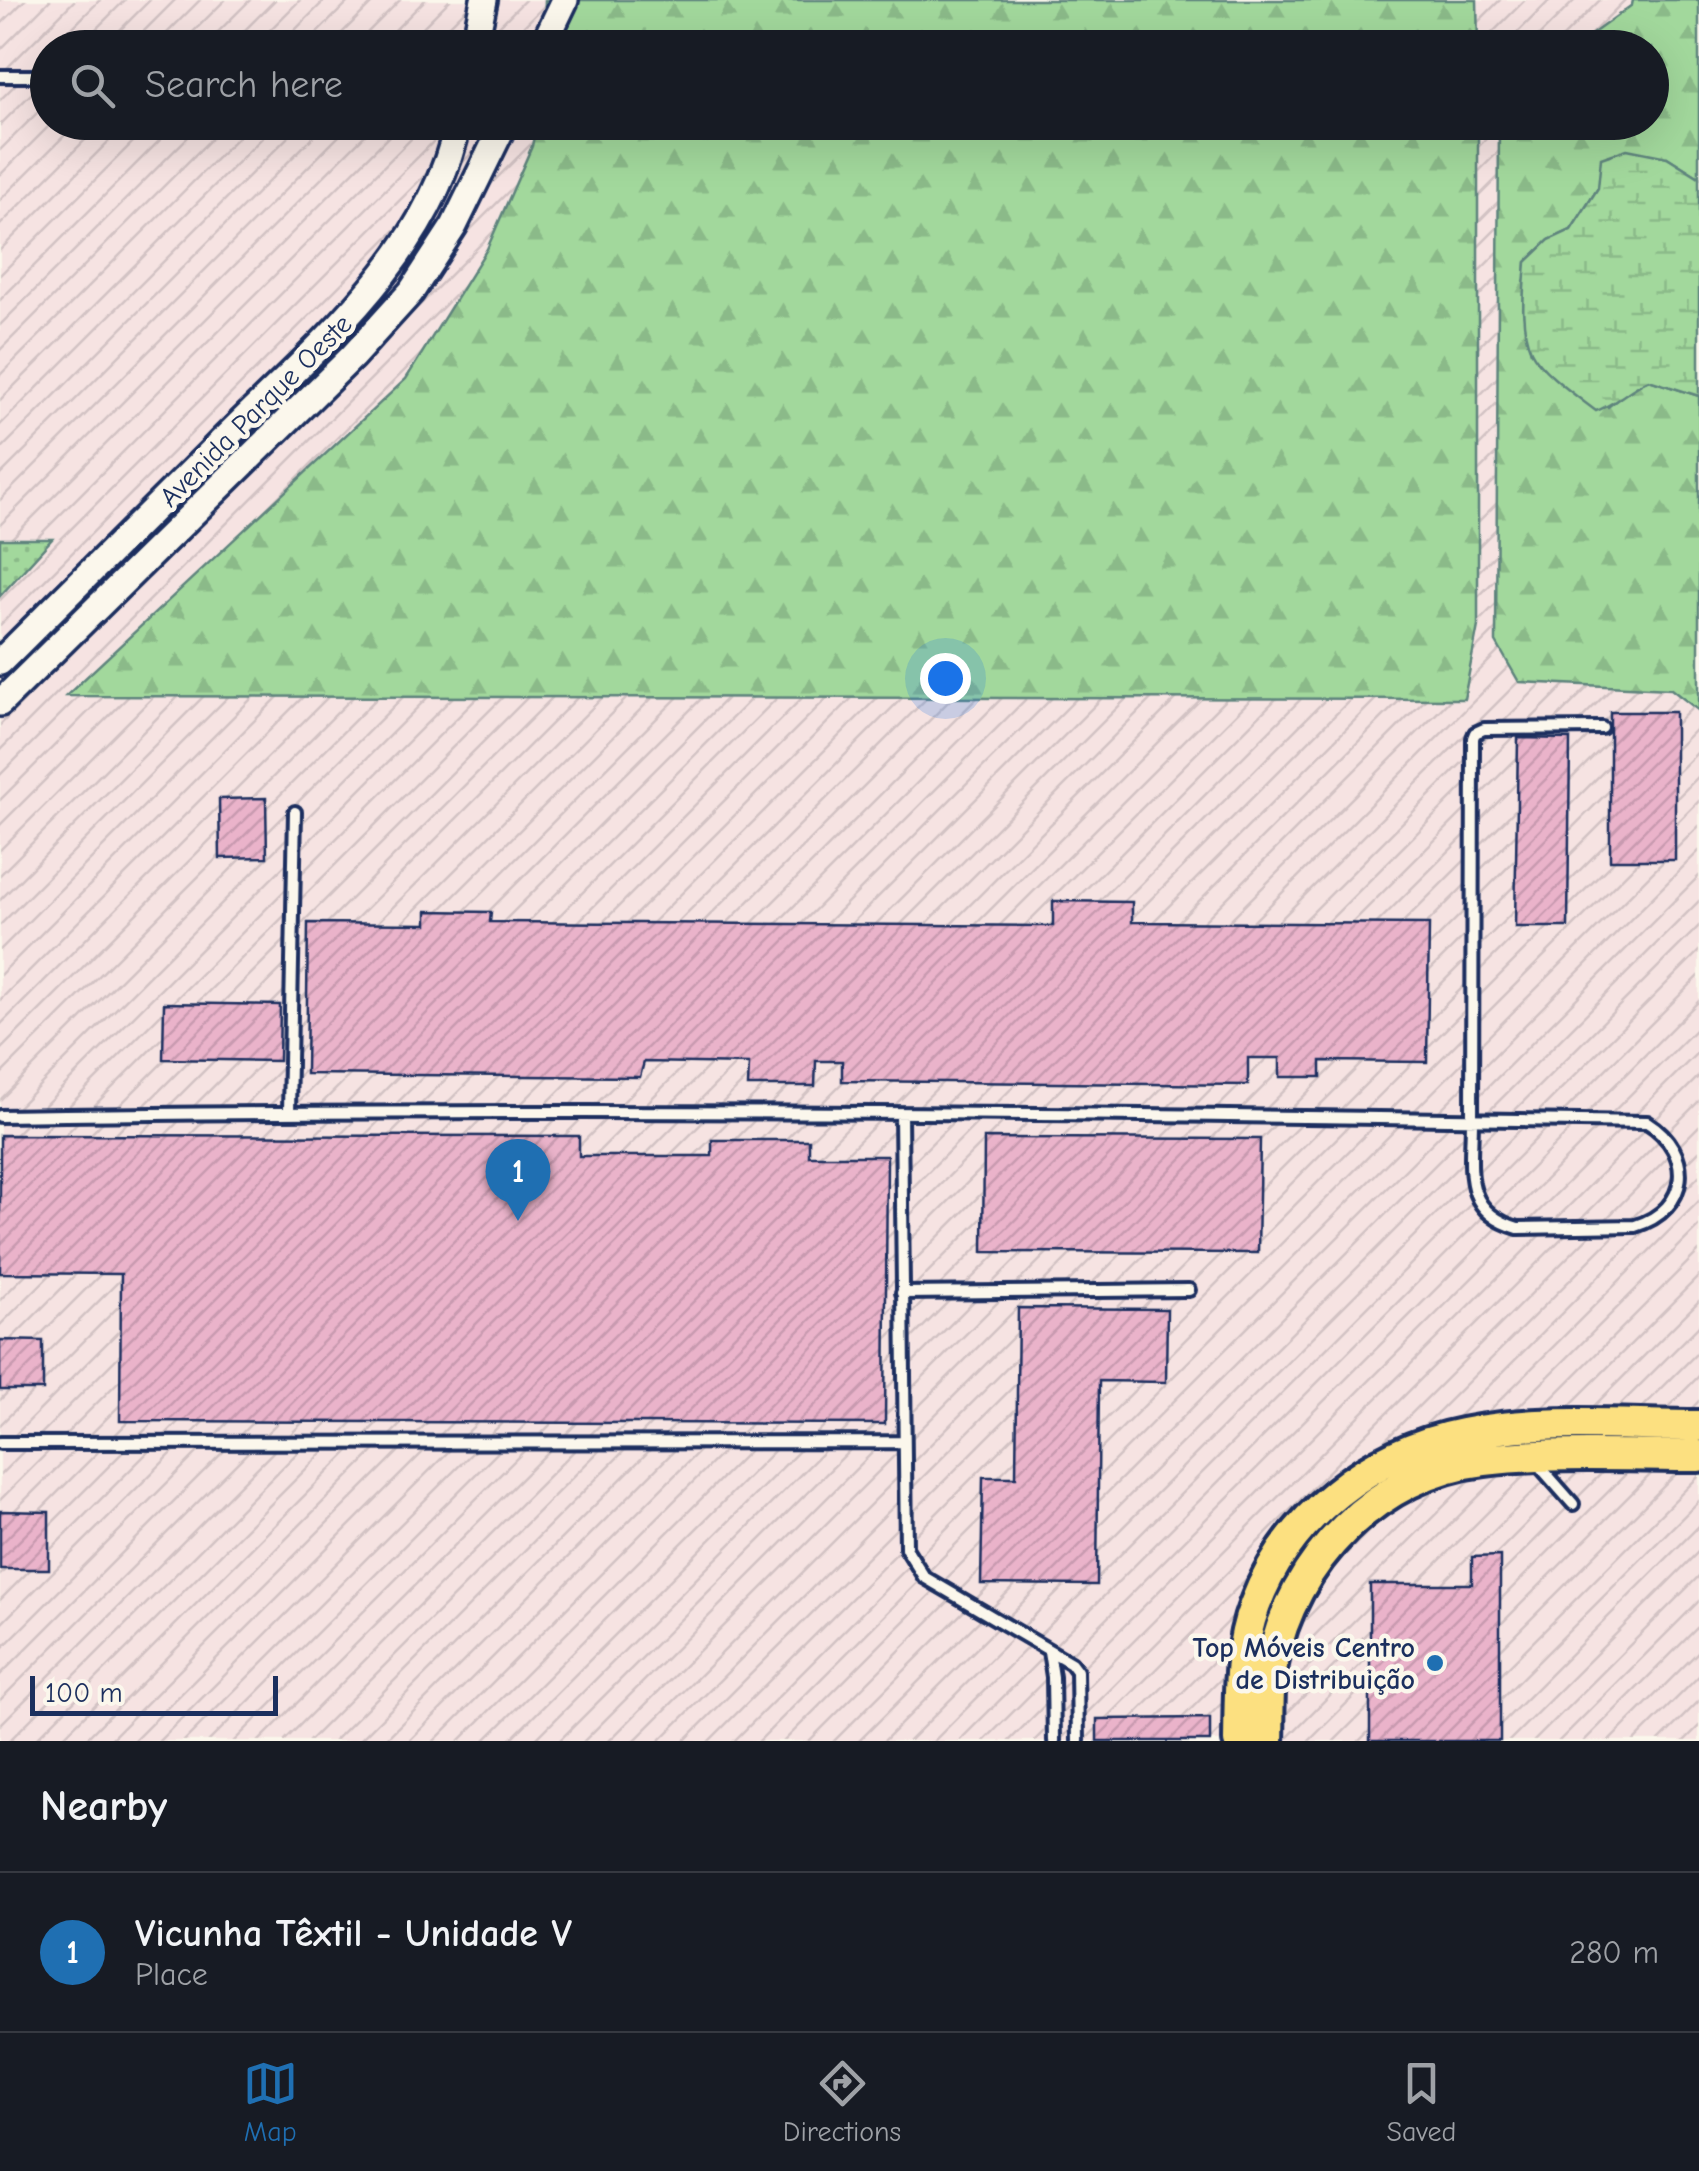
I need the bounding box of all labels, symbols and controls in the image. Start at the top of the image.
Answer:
search box [30,30,1669,140]
icon: search [65,58,120,113]
text: Search here [145,63,343,107]
street label: Avenida Parque Oeste [153,308,358,513]
your location [920,653,971,704]
pin: 1 [486,1138,550,1221]
place label: Top Móveis Centro de Distribuição [1192,1632,1415,1696]
marker: Top Móveis Centro de Distribuição [1424,1652,1446,1674]
scale bar [30,1671,278,1716]
text: 100 m [45,1677,123,1709]
text: Nearby [40,1782,167,1831]
text: Vicunha Têxtil - Unidade V [135,1912,572,1956]
text: 1 [66,1934,79,1971]
text: 280 m [1569,1934,1659,1971]
text: Place [135,1956,208,1993]
tab: Map [243,2056,298,2148]
tab: Directions [783,2056,901,2148]
tab: Saved [1386,2056,1456,2148]

